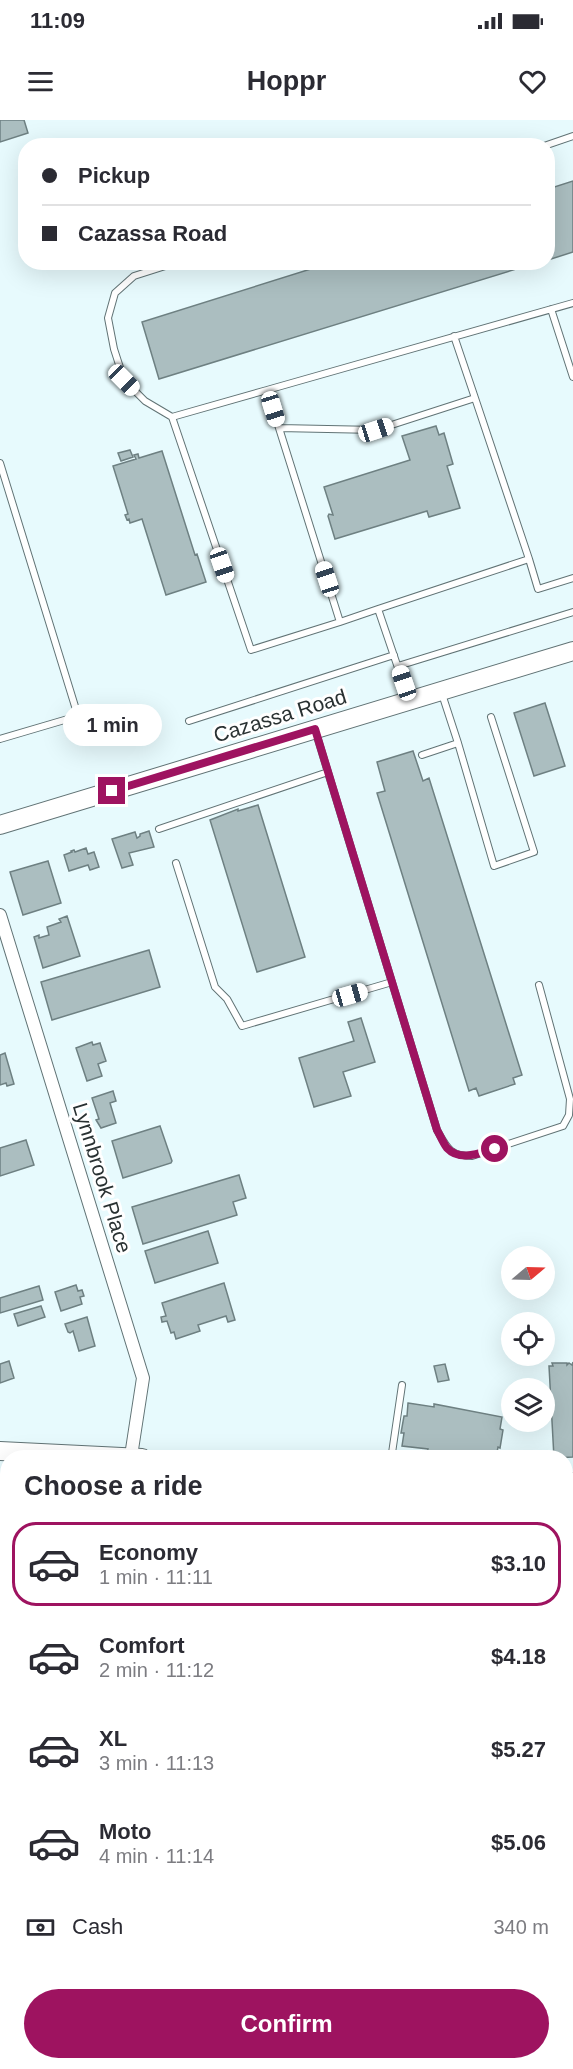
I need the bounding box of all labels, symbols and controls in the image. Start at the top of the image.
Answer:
text: 11:09 [30,8,85,33]
icon: menu [24,65,57,98]
icon: heart [516,65,549,98]
text: Hoppr [247,66,326,96]
text: Pickup [78,163,150,188]
text: Cazassa Road [78,221,227,246]
car [105,361,143,399]
car [259,389,287,429]
car [356,416,396,444]
car [208,545,236,585]
car [313,559,341,599]
car [390,663,418,703]
street label: Cazassa Road [211,684,349,747]
callout: 1 min [63,704,162,746]
text: 1 min [86,714,139,736]
route end [98,777,125,804]
car [330,981,370,1009]
street label: Lynnbrook Place [69,1100,136,1256]
route start [481,1135,508,1162]
north arrow [501,1246,555,1300]
map controls [501,1246,555,1432]
button: locate [501,1312,555,1366]
button: layers [501,1378,555,1432]
text: Choose a ride [24,1471,203,1501]
icon: car [27,1537,81,1591]
text: Economy [99,1540,198,1565]
text: $3.10 [491,1551,546,1576]
text: 1 min · 11:11 [99,1566,213,1588]
icon: car [27,1630,81,1684]
text: Comfort [99,1633,185,1658]
text: $4.18 [491,1644,546,1669]
text: 2 min · 11:12 [99,1659,214,1681]
icon: car [27,1723,81,1777]
text: XL [99,1726,127,1751]
text: $5.27 [491,1737,546,1762]
text: 3 min · 11:13 [99,1752,214,1774]
icon: car [27,1816,81,1870]
text: Moto [99,1819,152,1844]
text: $5.06 [491,1830,546,1855]
text: 4 min · 11:14 [99,1845,214,1867]
icon: cash [24,1911,57,1944]
text: Cash [72,1914,123,1939]
text: 340 m [493,1916,549,1938]
button: Confirm [24,1989,549,2058]

